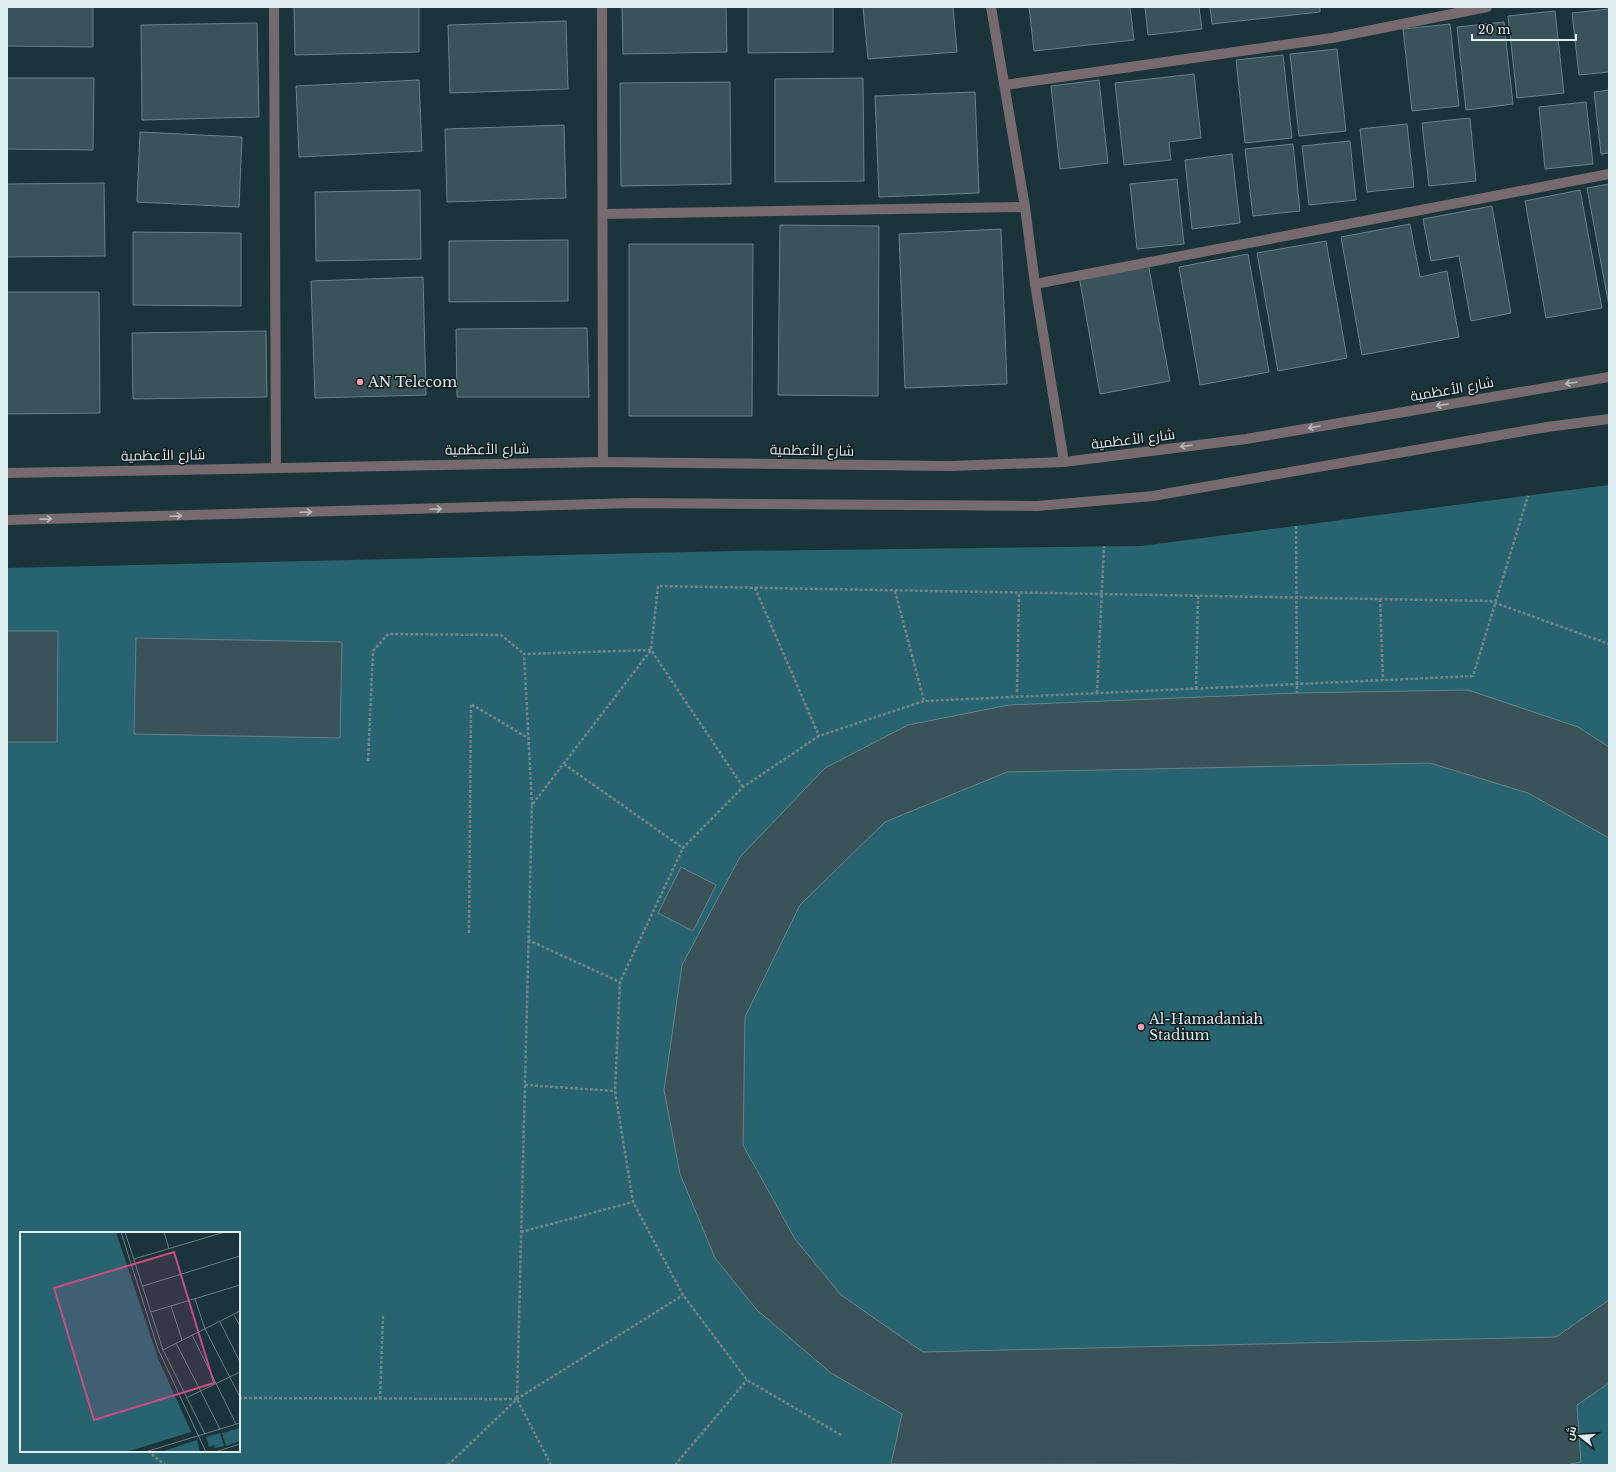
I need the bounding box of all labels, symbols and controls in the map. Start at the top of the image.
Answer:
scale bar [1472,16,1576,42]
text: 20 m [1478,22,1510,37]
place label: AN Telecom [367,373,457,391]
street label: شارع الأعظمية [1409,373,1495,405]
marker: AN Telecom [355,377,365,387]
one-way arrow [1564,379,1577,387]
one-way arrow [1436,401,1449,409]
one-way arrow [1308,423,1321,431]
street label: شارع الأعظمية [1090,425,1176,453]
street label: شارع الأعظمية [445,439,529,459]
street label: شارع الأعظمية [770,440,854,460]
one-way arrow [1180,442,1193,450]
street label: شارع الأعظمية [121,445,205,465]
one-way arrow [429,505,442,513]
one-way arrow [299,509,312,516]
one-way arrow [169,512,182,520]
one-way arrow [39,515,52,523]
place label: Al-Hamadaniah Stadium [1148,1010,1264,1044]
marker: Al-Hamadaniah Stadium [1136,1022,1146,1032]
inset map [20,1232,240,1452]
north arrow [1560,1416,1600,1456]
text: ش [1562,1424,1579,1442]

